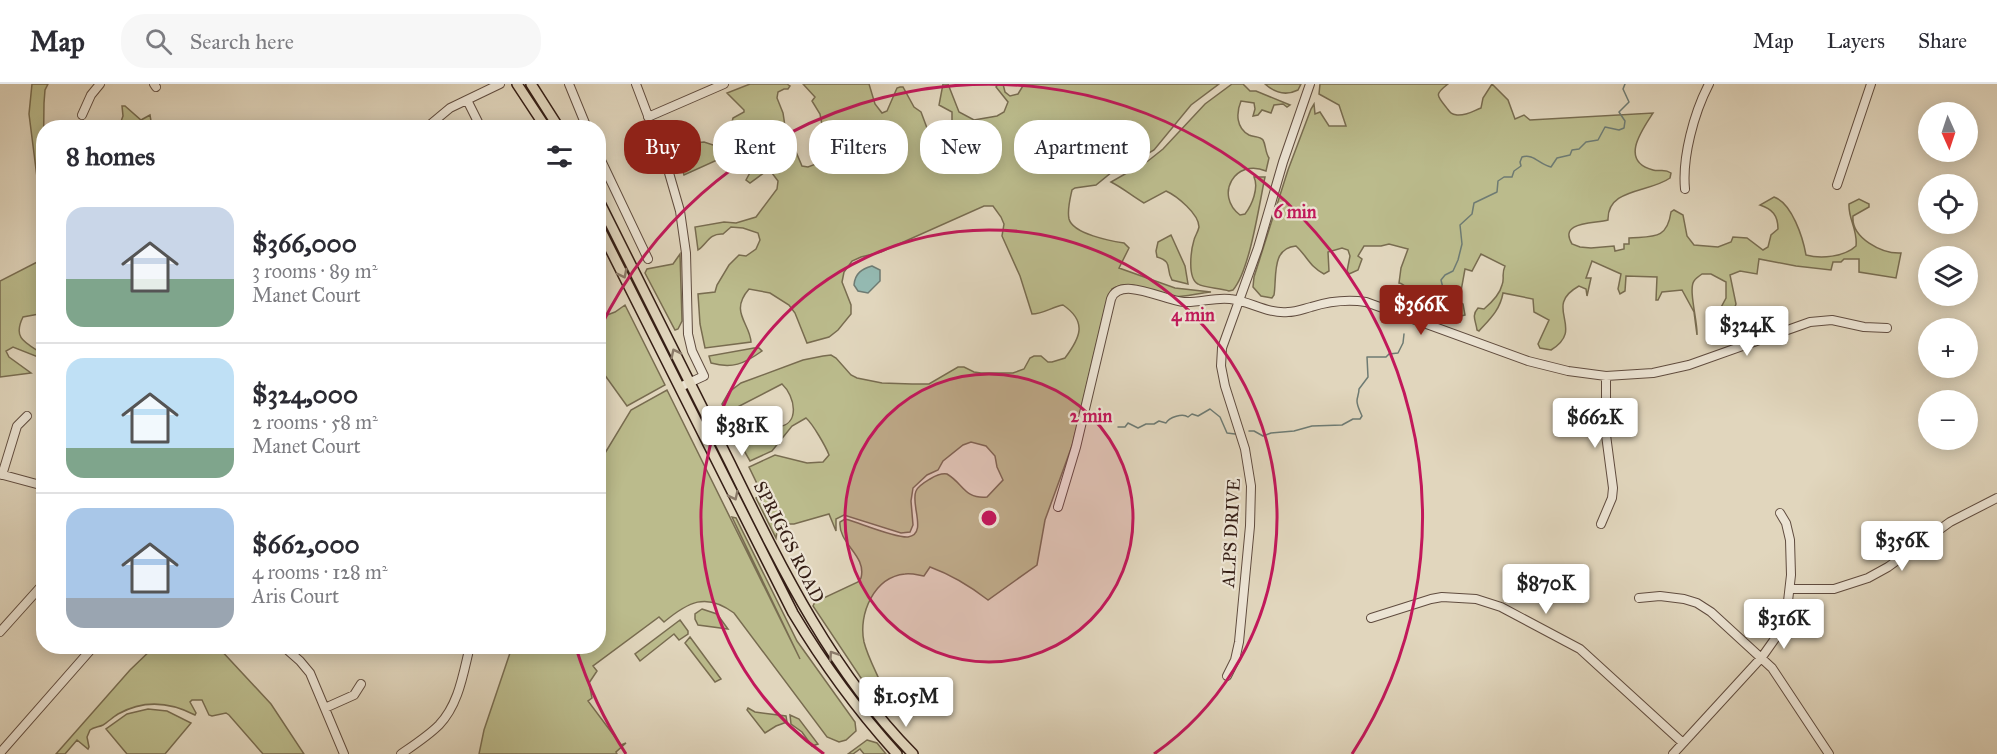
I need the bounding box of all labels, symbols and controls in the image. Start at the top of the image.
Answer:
search box [121,14,541,68]
text: Map [30,24,85,59]
icon: search [142,25,175,58]
text: Search here [190,28,294,55]
text: Map [1753,28,1794,54]
text: Layers [1827,28,1885,54]
text: Share [1918,28,1967,54]
north arrow [1918,102,1978,162]
map controls [1918,102,1978,450]
chip: Buy [624,120,701,174]
chip: Rent [713,120,797,174]
chip: Filters [809,120,908,174]
chip: New [920,120,1002,174]
chip: Apartment [1014,120,1150,174]
text: 8 homes [66,140,155,172]
icon: filters [543,140,576,173]
button: locate [1918,174,1978,234]
text: 6 min [1274,201,1317,223]
text: $366,000 [252,227,357,259]
icon: home [114,231,186,303]
button: layers [1918,246,1978,306]
text: 3 rooms · 89 m² [252,259,377,283]
one-way arrow [616,267,627,278]
text: Manet Court [252,283,361,307]
pin: $366K [1379,285,1463,336]
text: $366K [1394,292,1448,316]
text: 4 min [1171,304,1215,327]
pin: $324K [1705,306,1789,357]
text: $324K [1719,313,1775,337]
button: + [1918,318,1978,378]
one-way arrow [670,348,682,359]
text: $324,000 [252,378,358,410]
icon: home [114,382,186,454]
button: − [1918,390,1978,450]
pin: $662K [1553,398,1637,449]
text: 2 min [1070,405,1113,427]
text: $662K [1567,405,1623,429]
pin: $381K [700,406,784,457]
text: 2 rooms · 58 m² [252,410,378,434]
text: $381K [716,413,768,437]
text: Manet Court [252,434,361,458]
street label: SPRIGGS ROAD [749,478,829,606]
street label: ALPS DRIVE [1217,478,1245,589]
one-way arrow [726,490,738,501]
centre of rings [979,508,999,528]
pin: $356K [1860,521,1944,572]
text: $662,000 [252,528,360,560]
text: $356K [1875,528,1929,552]
icon: home [114,532,186,604]
text: 4 rooms · 128 m² [252,560,388,584]
pin: $870K [1504,564,1588,615]
text: $870K [1516,571,1576,595]
text: Aris Court [252,584,339,608]
pin: $316K [1742,599,1826,650]
text: $316K [1758,606,1810,630]
one-way arrow [829,651,840,662]
pin: $1.05M [857,677,955,728]
text: $1.05M [873,684,939,708]

